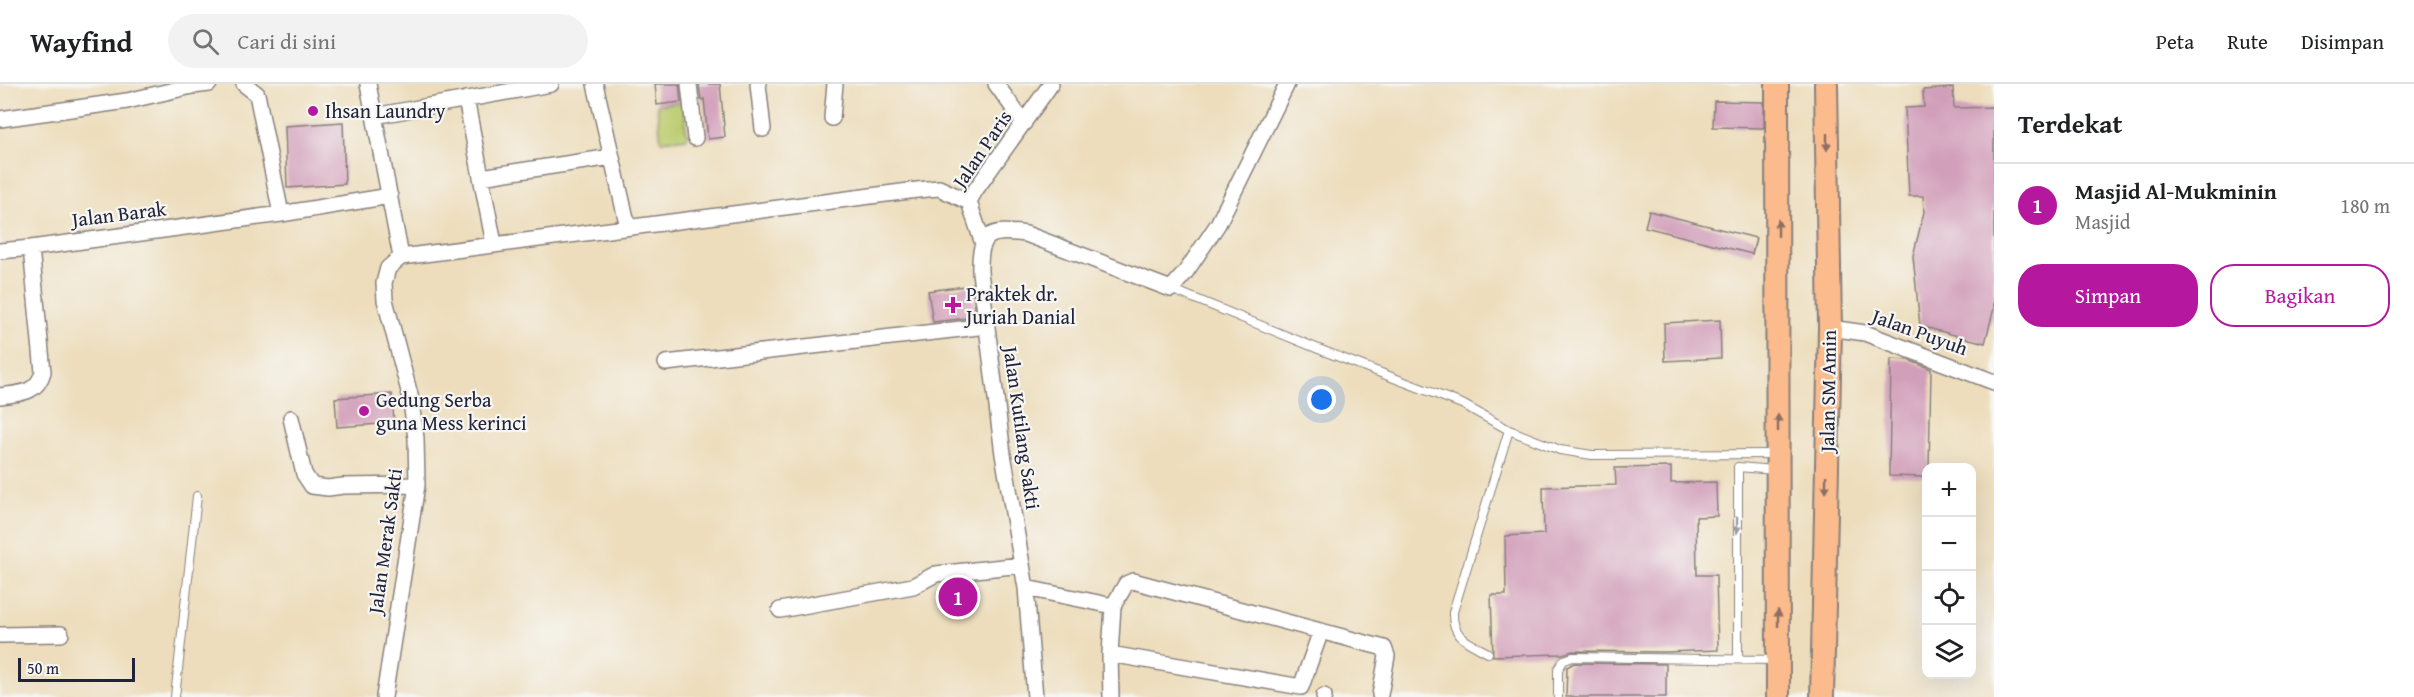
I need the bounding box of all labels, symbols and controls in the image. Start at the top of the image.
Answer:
search box [168,14,588,68]
text: Wayfind [30,21,132,62]
icon: search [189,25,222,58]
text: Cari di sini [237,25,336,57]
text: Peta [2156,26,2194,57]
text: Rute [2227,26,2268,57]
text: Disimpan [2301,26,2384,57]
place label: Ihsan Laundry [325,96,446,125]
marker: Ihsan Laundry [306,104,320,118]
street label: Jalan Paris [943,104,1018,196]
text: Terdekat [2018,104,2122,143]
one-way arrow [1822,133,1832,152]
text: Masjid Al-Mukminin [2075,175,2277,207]
text: 1 [2032,191,2043,220]
text: 180 m [2340,191,2390,220]
street label: Jalan Barak [67,193,169,234]
text: Masjid [2075,207,2130,236]
one-way arrow [1773,218,1782,237]
button: Simpan [2018,264,2198,327]
button: Bagikan [2210,264,2390,327]
place label: Praktek dr. Juriah Danial [963,279,1076,331]
marker: Praktek dr. Juriah Danial [944,296,962,314]
street label: Jalan Puyuh [1865,300,1972,362]
street label: Jalan SM Amin [1812,330,1843,455]
street label: Jalan Kutilang Sakti [996,341,1048,512]
place label: Gedung Serba guna Mess kerinci [376,385,527,437]
your location [1307,385,1336,414]
marker: Gedung Serba guna Mess kerinci [357,404,371,418]
one-way arrow [1773,413,1783,432]
map controls [1922,463,1976,679]
button: + [1922,463,1976,517]
street label: Jalan Merak Sakti [360,466,409,618]
one-way arrow [1822,475,1831,494]
one-way arrow [1732,516,1742,535]
button: − [1922,517,1976,571]
button: locate [1922,571,1976,625]
pin: 1 [938,574,978,620]
one-way arrow [1773,608,1783,627]
button: layers [1922,625,1976,679]
scale bar [18,655,135,682]
text: 50 m [27,656,59,680]

